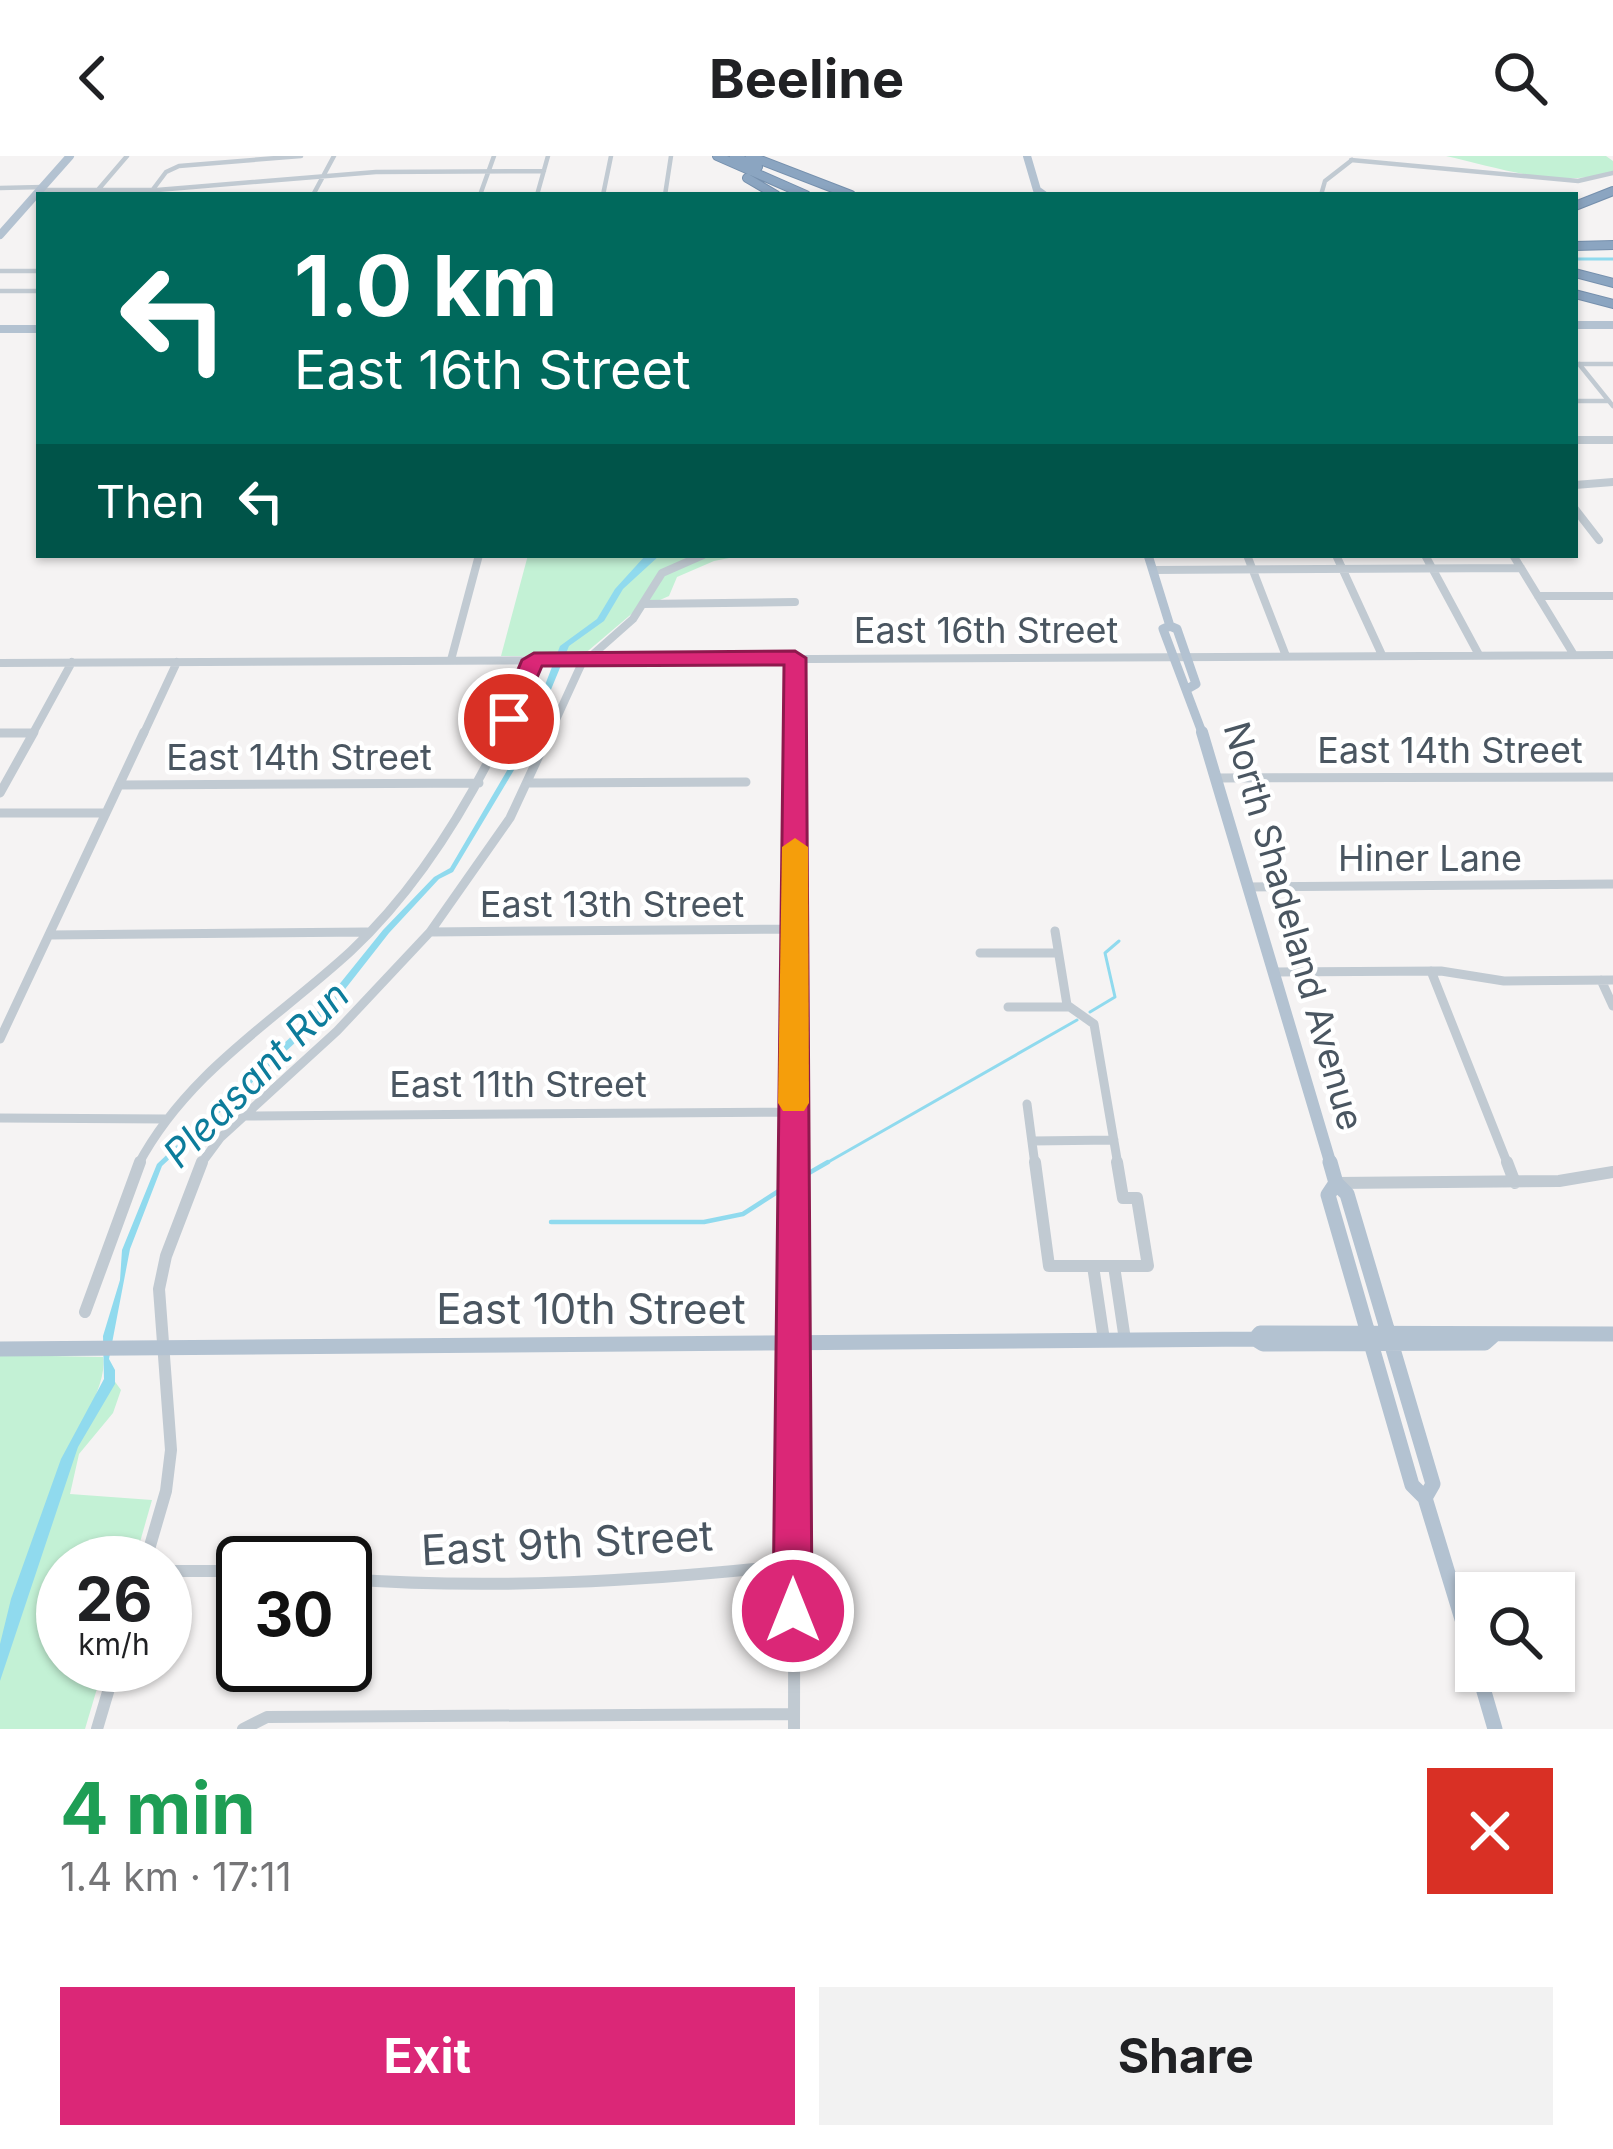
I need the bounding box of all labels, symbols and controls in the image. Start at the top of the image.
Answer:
icon: back [60,45,126,111]
icon: search [1487,45,1553,111]
text: Beeline [709,46,904,111]
text: 1.0 km [294,235,558,336]
icon: left [96,240,252,396]
text: East 16th Street [294,337,691,402]
icon: left [228,468,294,534]
text: Then [96,474,204,529]
street label: East 16th Street [854,608,1118,652]
pin [458,668,560,770]
icon: arrive [476,686,542,752]
street label: North Shadeland Avenue [1215,717,1373,1135]
street label: East 14th Street [1317,728,1583,772]
street label: East 14th Street [166,735,432,779]
street label: Hiner Lane [1338,836,1522,880]
street label: East 13th Street [480,882,744,926]
water label: Pleasant Run [153,971,358,1176]
street label: East 11th Street [389,1062,647,1106]
street label: East 10th Street [436,1283,746,1334]
street label: East 9th Street [420,1509,714,1576]
speed limit sign: 30 [216,1536,372,1692]
position arrow [730,1548,856,1674]
text: 26 [76,1563,152,1635]
map controls [1455,1572,1575,1692]
button: search [1455,1572,1575,1692]
text: km/h [78,1626,150,1662]
text: 4 min [60,1764,256,1851]
button: close [1427,1768,1553,1894]
text: 1.4 km · 17:11 [60,1853,292,1900]
button: Exit [60,1987,795,2125]
button: Share [819,1987,1553,2125]

